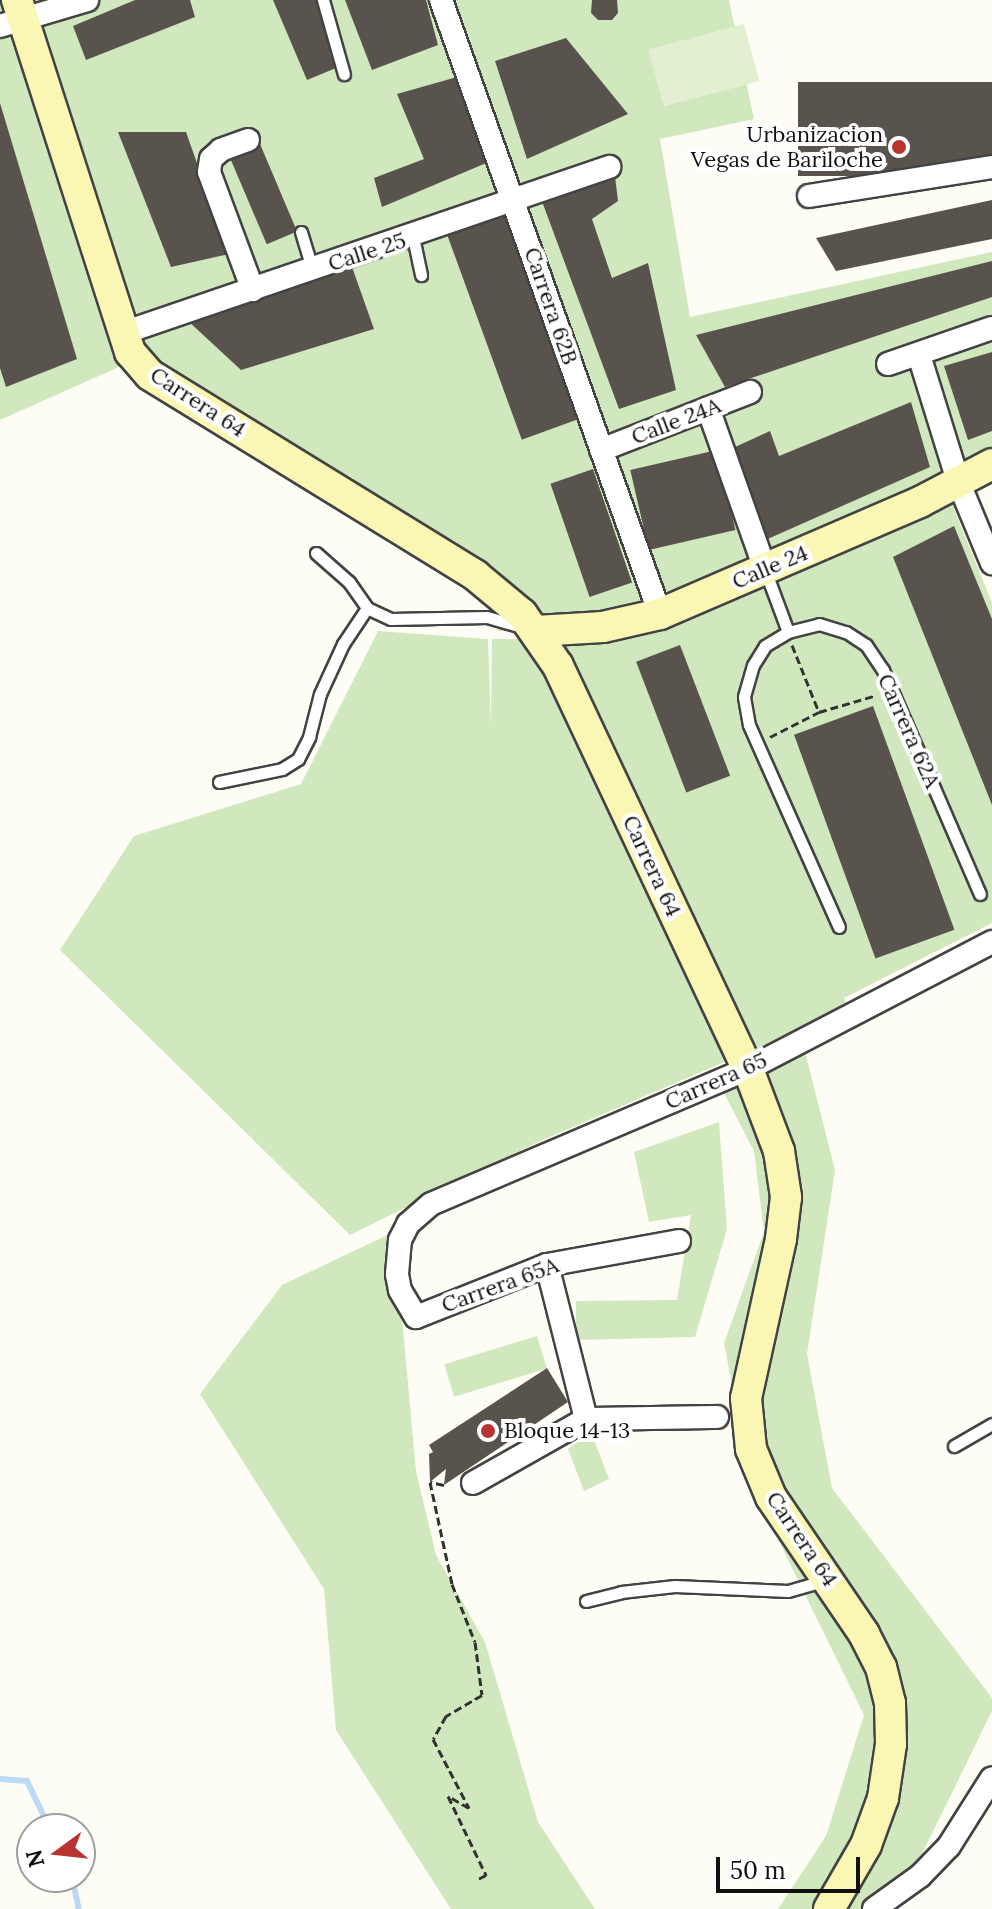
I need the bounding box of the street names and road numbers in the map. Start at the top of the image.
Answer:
street label: Calle 25 [325,227,409,277]
street label: Carrera 62B [519,244,583,368]
street label: Carrera 64 [145,361,251,443]
street label: Calle 24A [628,392,724,450]
street label: Calle 24 [728,539,812,595]
street label: Carrera 62A [872,670,946,792]
street label: Carrera 64 [617,811,687,921]
street label: Carrera 65 [661,1047,771,1115]
street label: Carrera 65A [438,1252,562,1318]
street label: Carrera 64 [761,1487,843,1591]

